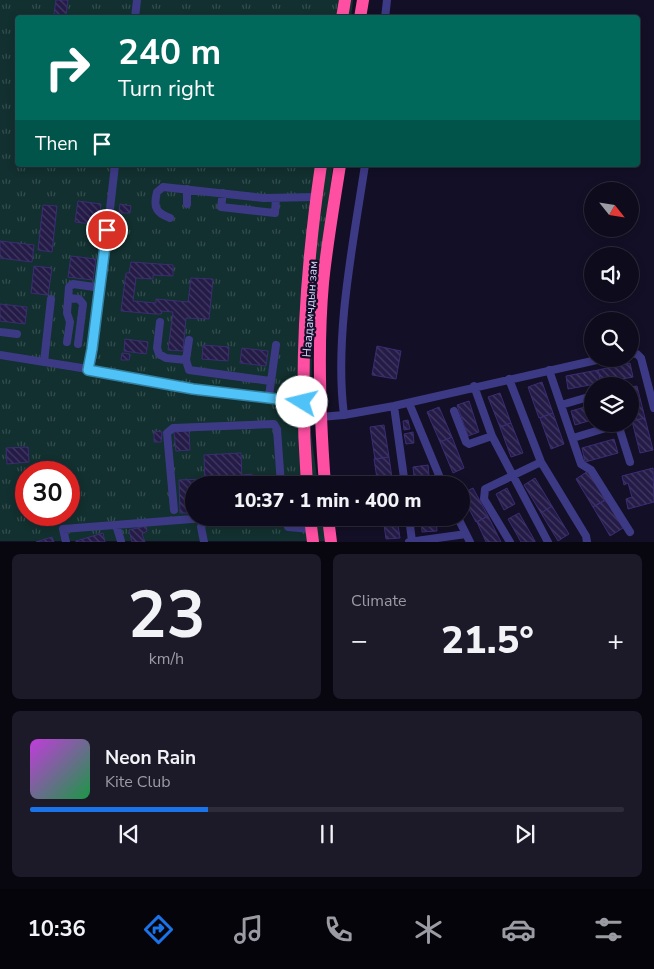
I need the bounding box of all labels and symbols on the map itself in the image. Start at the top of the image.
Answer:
north arrow [584,182,639,238]
pin [86,209,128,251]
street label: Наадамчдын зам [299,260,321,358]
position arrow [275,375,327,427]
speed limit sign: 30 [15,461,80,526]

